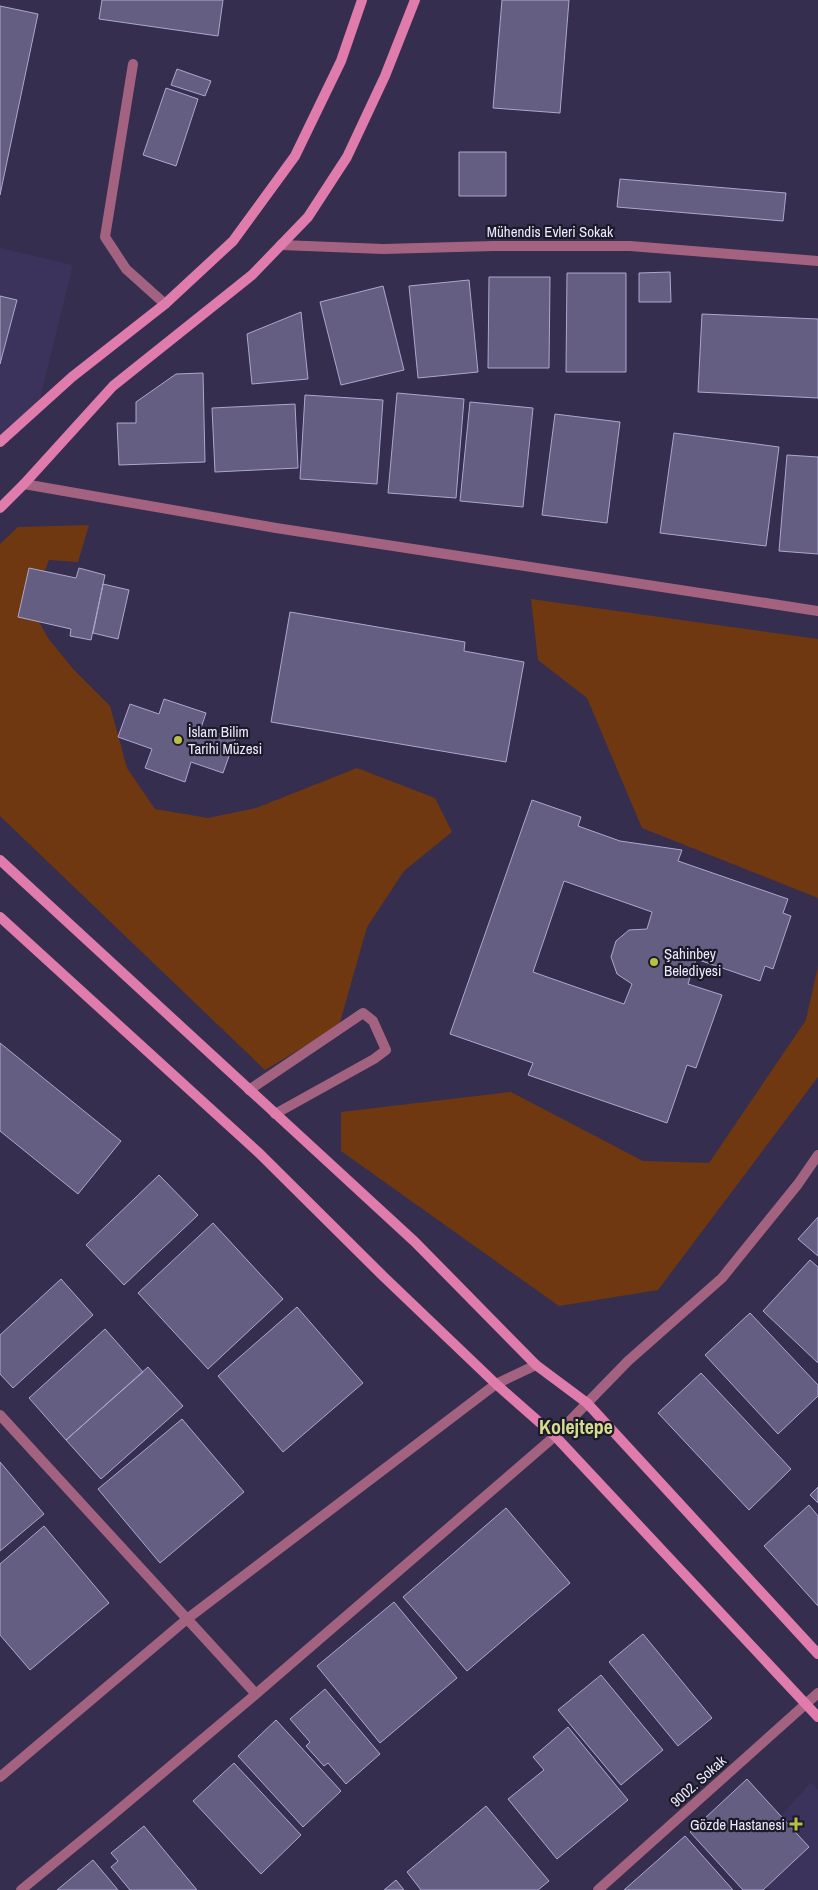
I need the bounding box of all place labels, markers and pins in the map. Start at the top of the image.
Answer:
place label: İslam Bilim Tarihi Müzesi [188,721,262,759]
marker: İslam Bilim Tarihi Müzesi [172,734,184,746]
place label: Şahinbey Belediyesi [664,943,721,981]
marker: Şahinbey Belediyesi [648,956,660,968]
place label: Gözde Hastanesi [690,1814,785,1835]
marker: Gözde Hastanesi [789,1817,803,1831]

